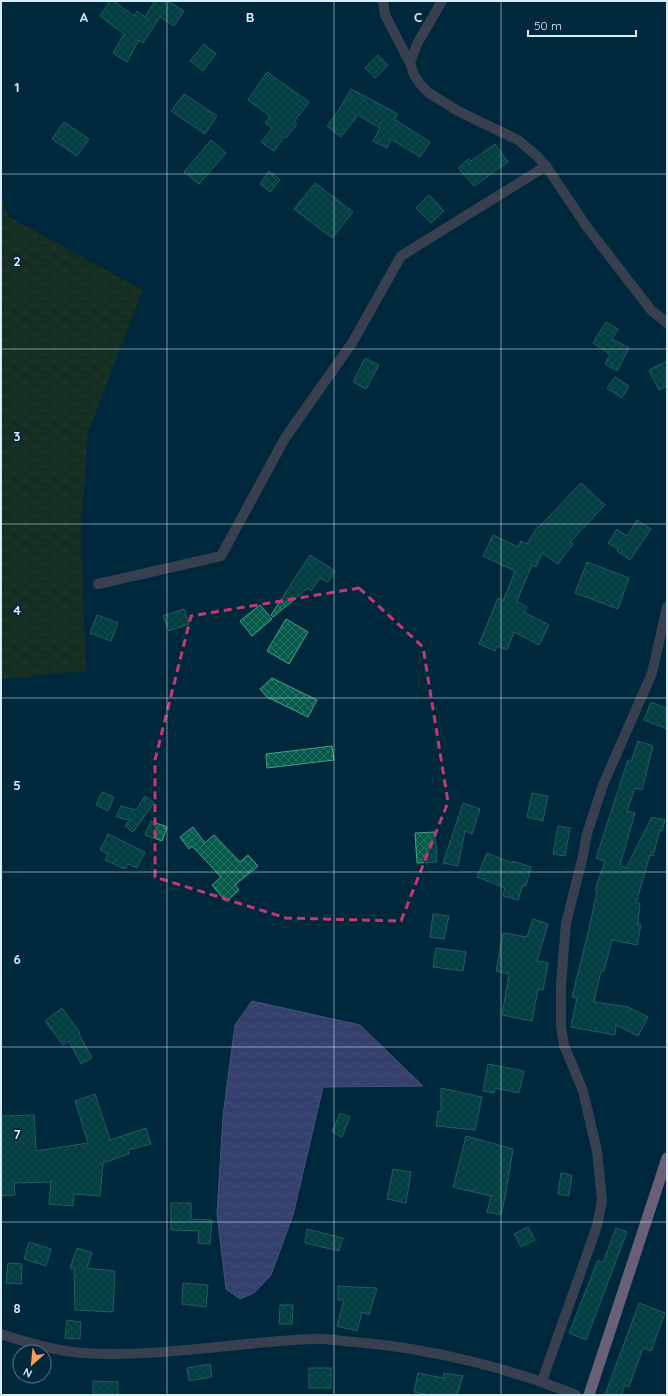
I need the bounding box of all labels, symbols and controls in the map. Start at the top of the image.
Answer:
text: A [80,9,89,25]
text: B [246,9,254,25]
text: C [414,9,422,25]
scale bar [528,12,636,38]
text: 50 m [534,18,562,33]
text: 1 [14,79,20,95]
text: 2 [13,253,21,269]
text: 3 [14,428,21,444]
text: 4 [13,602,21,618]
text: 5 [13,777,21,793]
text: 6 [13,951,21,967]
text: 7 [13,1126,21,1142]
text: 8 [13,1300,21,1316]
north arrow [12,1344,52,1384]
text: N [21,1365,34,1381]

